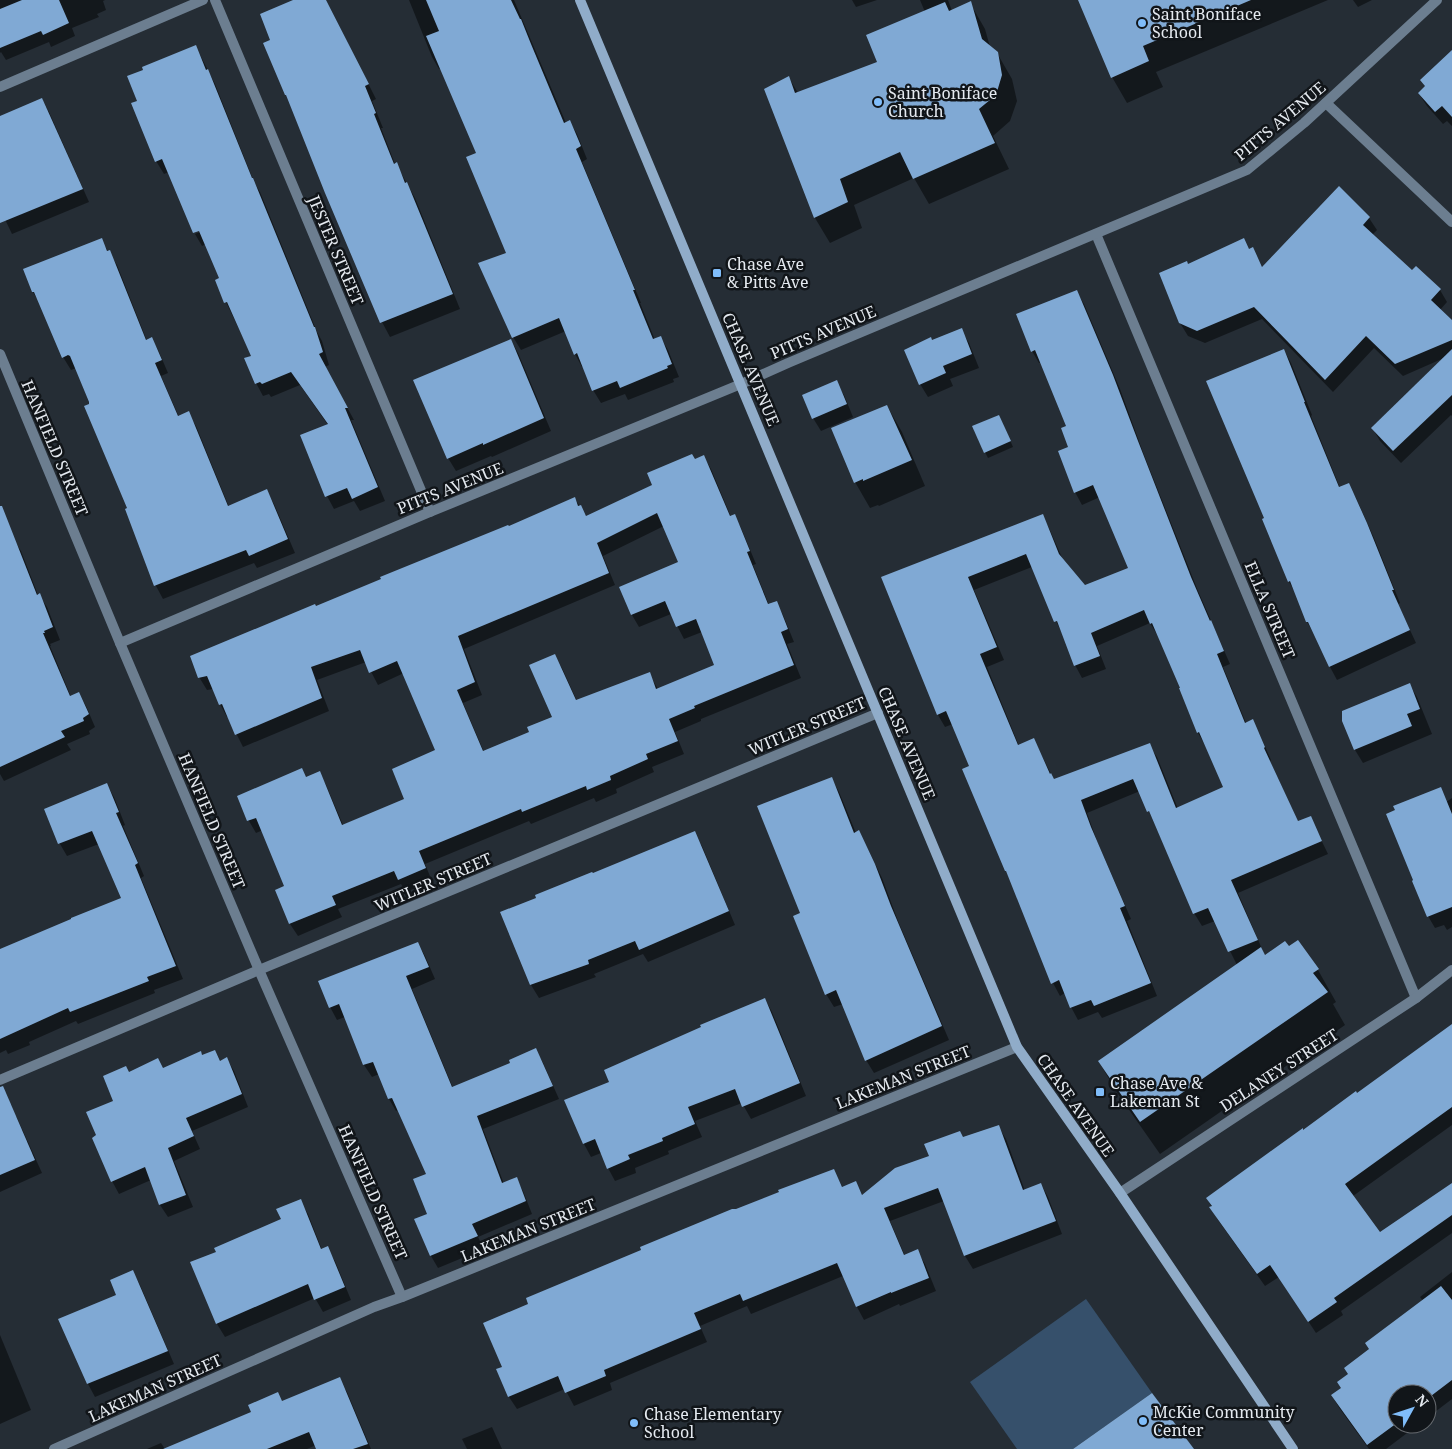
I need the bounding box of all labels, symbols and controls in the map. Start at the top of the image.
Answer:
place label: Saint Boniface School [1152,3,1261,43]
marker: Saint Boniface School [1136,17,1148,29]
street label: PITTS AVENUE [1230,76,1330,166]
place label: Saint Boniface Church [888,82,997,122]
marker: Saint Boniface Church [872,96,884,108]
street label: JESTER STREET [303,191,369,308]
place label: Chase Ave & Pitts Ave [727,253,809,293]
marker: Chase Ave & Pitts Ave [711,267,723,279]
street label: PITTS AVENUE [767,300,879,364]
street label: CHASE AVENUE [717,309,785,429]
street label: HANFIELD STREET [16,377,94,520]
street label: PITTS AVENUE [394,457,506,519]
street label: ELLA STREET [1240,558,1300,662]
street label: CHASE AVENUE [873,683,941,803]
street label: WITLER STREET [745,691,869,761]
street label: HANFIELD STREET [173,750,251,893]
street label: WITLER STREET [371,847,495,917]
street label: DELANEY STREET [1215,1023,1343,1117]
street label: LAKEMAN STREET [832,1040,974,1114]
street label: CHASE AVENUE [1032,1049,1120,1161]
place label: Chase Ave & Lakeman St [1110,1072,1203,1112]
marker: Chase Ave & Lakeman St [1094,1086,1106,1098]
street label: HANFIELD STREET [333,1121,413,1263]
street label: LAKEMAN STREET [457,1193,599,1267]
street label: LAKEMAN STREET [85,1349,225,1427]
north arrow [1387,1384,1437,1434]
text: N [1412,1390,1433,1411]
place label: McKie Community Center [1153,1401,1295,1441]
place label: Chase Elementary School [644,1403,783,1443]
marker: McKie Community Center [1137,1415,1149,1427]
marker: Chase Elementary School [628,1417,640,1429]

